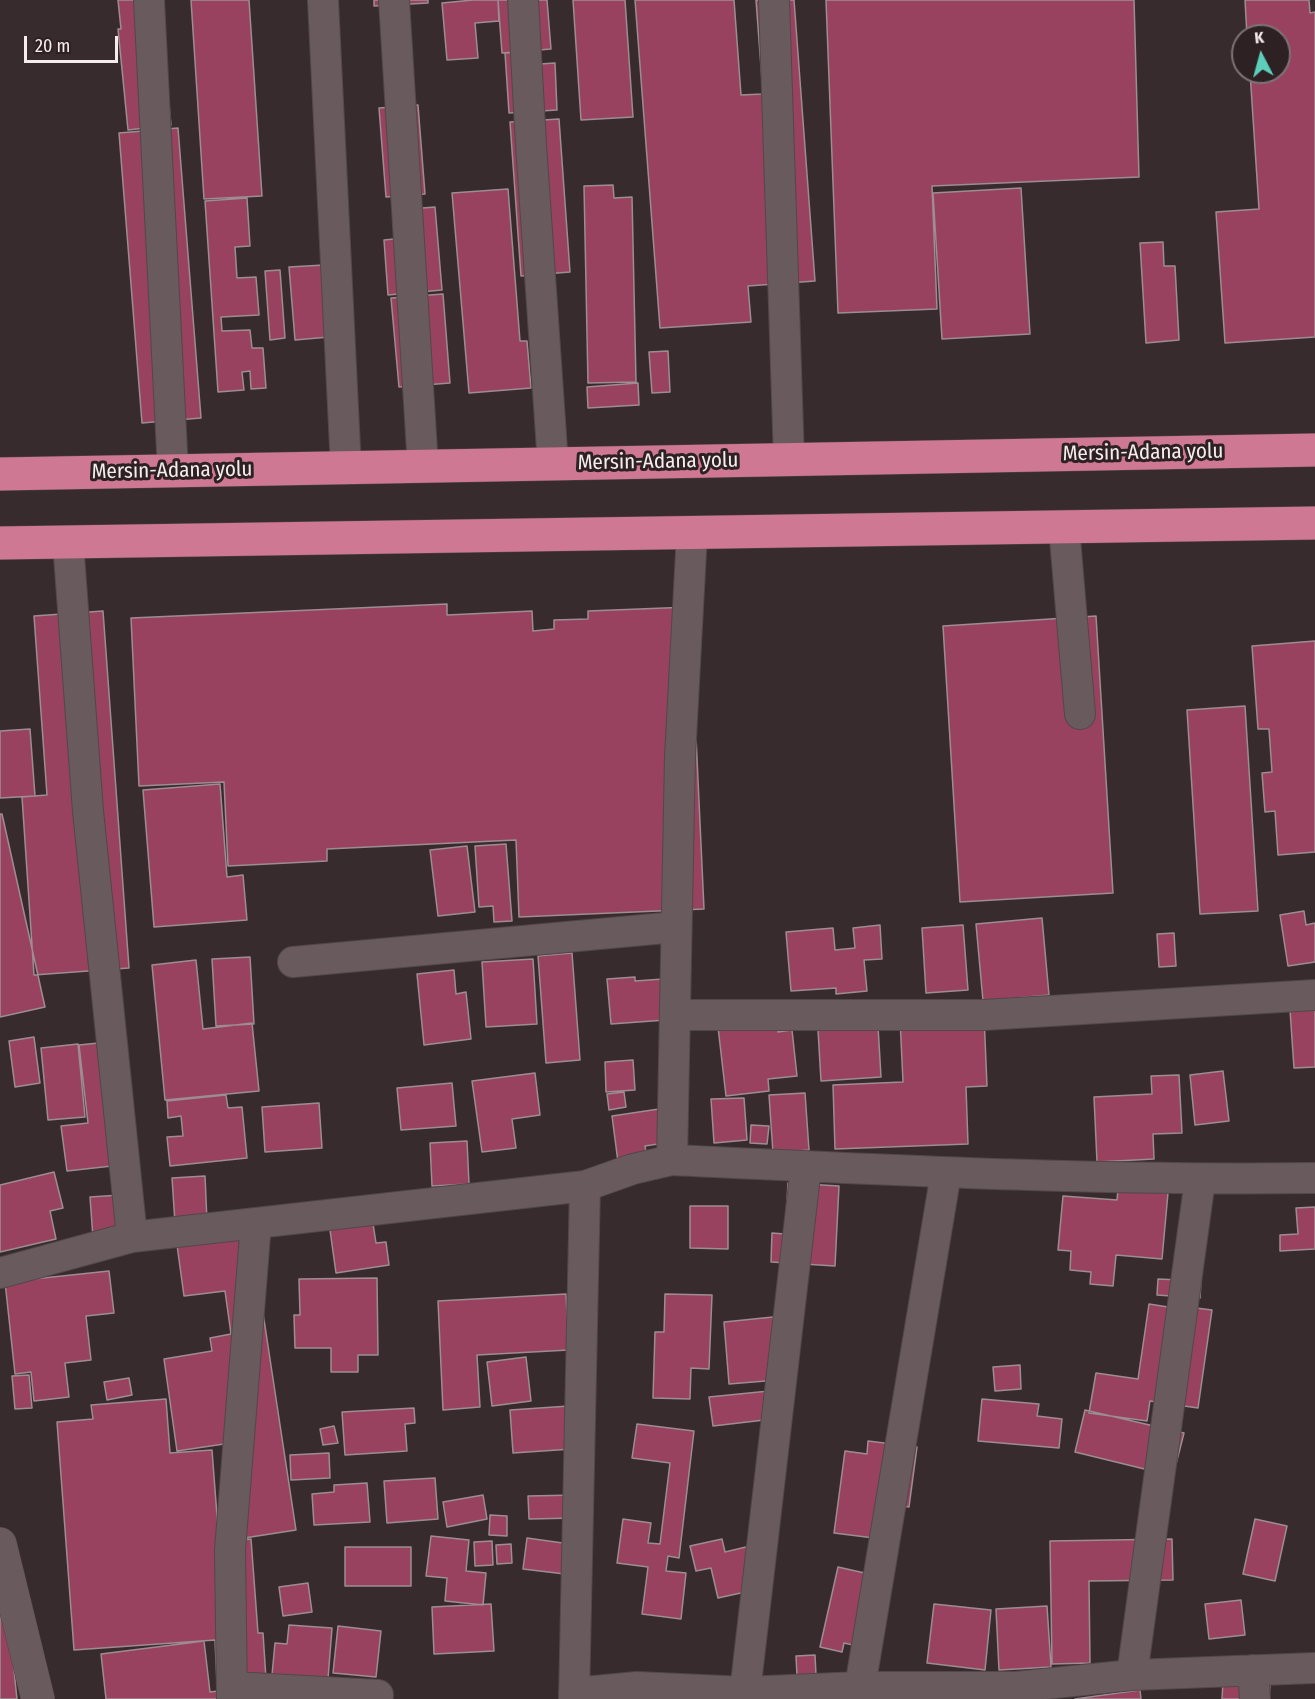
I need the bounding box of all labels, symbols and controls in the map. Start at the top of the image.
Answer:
scale bar [27,24,122,62]
north arrow [1231,24,1291,84]
text: K [1254,28,1265,48]
text: 20 m [35,35,70,57]
street label: Mersin-Adana yolu [1062,439,1224,467]
street label: Mersin-Adana yolu [577,448,739,476]
street label: Mersin-Adana yolu [91,457,253,485]

